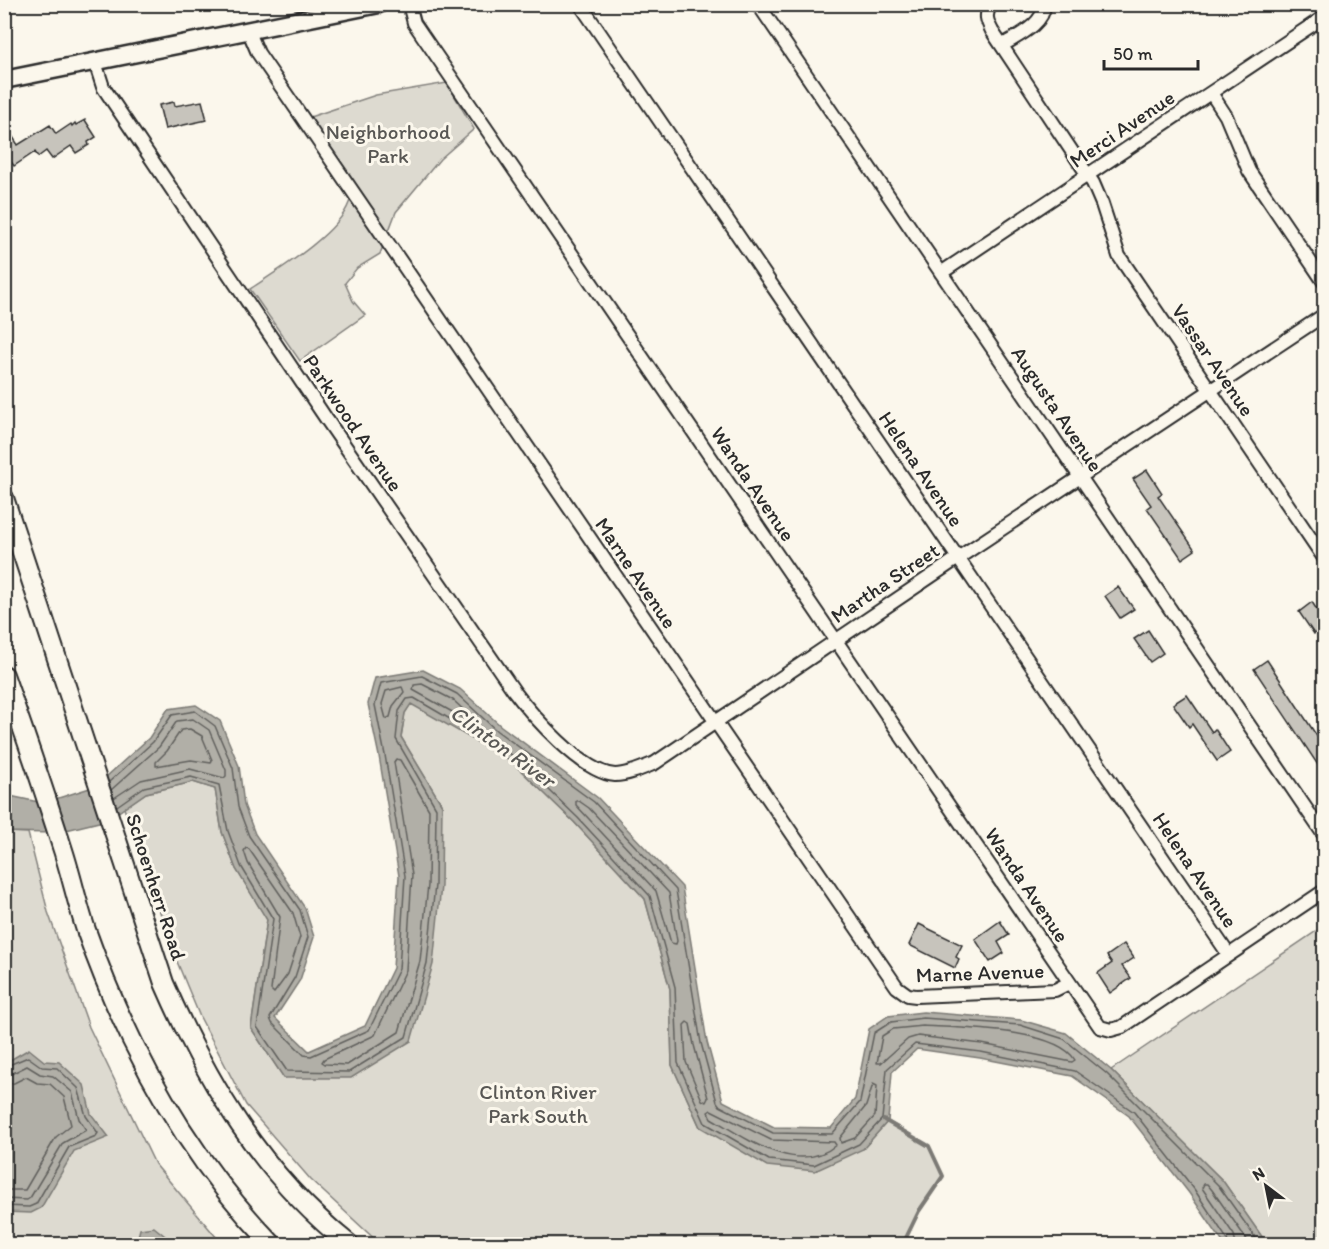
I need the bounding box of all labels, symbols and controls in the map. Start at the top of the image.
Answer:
scale bar [1104,33,1198,71]
text: 50 m [1113,43,1153,65]
street label: Merci Avenue [1064,84,1179,173]
park label: Neighborhood Park [326,119,451,168]
street label: Vassar Avenue [1167,299,1260,421]
street label: Augusta Avenue [1006,341,1108,476]
street label: Parkwood Avenue [298,349,408,496]
street label: Helena Avenue [874,406,969,531]
street label: Wanda Avenue [706,422,801,546]
street label: Marne Avenue [590,512,683,633]
street label: Martha Street [826,537,944,628]
water label: Clinton River [445,699,562,795]
street label: Helena Avenue [1148,807,1243,932]
street label: Schoenherr Road [121,810,192,964]
street label: Wanda Avenue [980,823,1075,947]
street label: Marne Avenue [915,958,1045,987]
park label: Clinton River Park South [479,1079,597,1128]
north arrow [1236,1156,1296,1216]
text: N [1249,1163,1268,1185]

